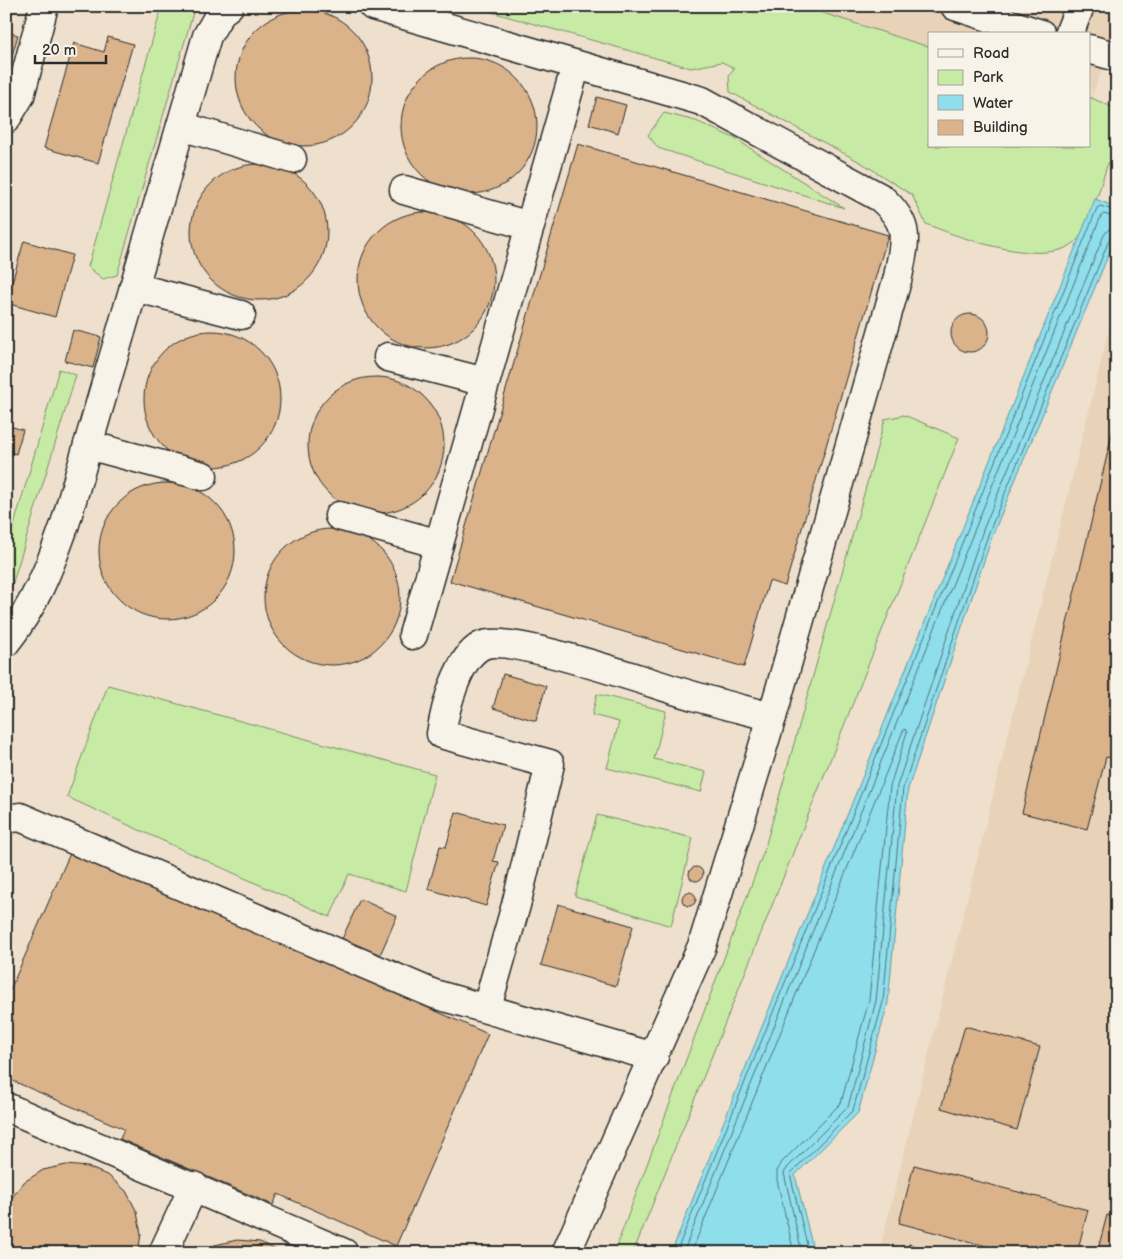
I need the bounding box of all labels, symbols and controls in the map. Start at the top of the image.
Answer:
scale bar [35,32,106,64]
legend [928,32,1090,148]
text: 20 m [42,41,76,60]
text: Road [973,44,1009,63]
text: Park [973,68,1004,87]
text: Water [973,94,1013,113]
text: Building [973,118,1028,137]

